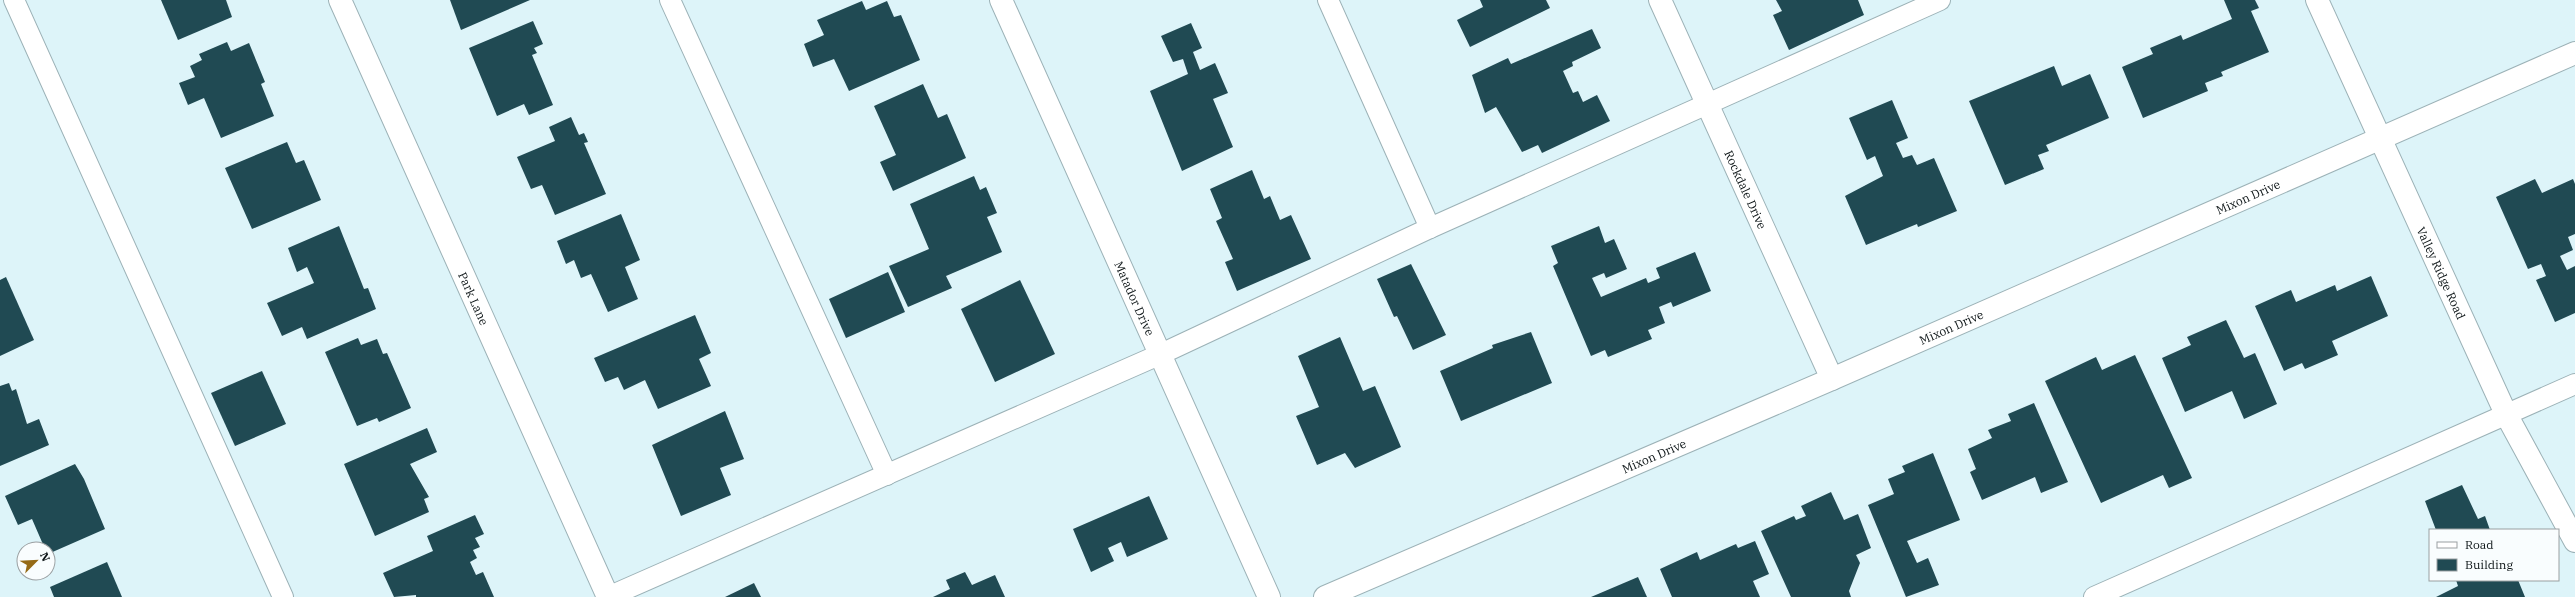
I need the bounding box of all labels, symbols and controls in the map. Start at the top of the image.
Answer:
street label: Rockdale Drive [1722,148,1770,231]
street label: Mixon Drive [2214,176,2282,217]
street label: Valley Ridge Road [2414,224,2469,322]
street label: Matador Drive [1112,259,1158,338]
street label: Park Lane [455,269,492,327]
street label: Mixon Drive [1917,306,1985,347]
street label: Mixon Drive [1620,435,1688,476]
legend [2429,529,2559,581]
text: Road [2465,537,2494,552]
north arrow [16,541,56,581]
text: N [37,550,53,564]
text: Building [2465,557,2513,572]

